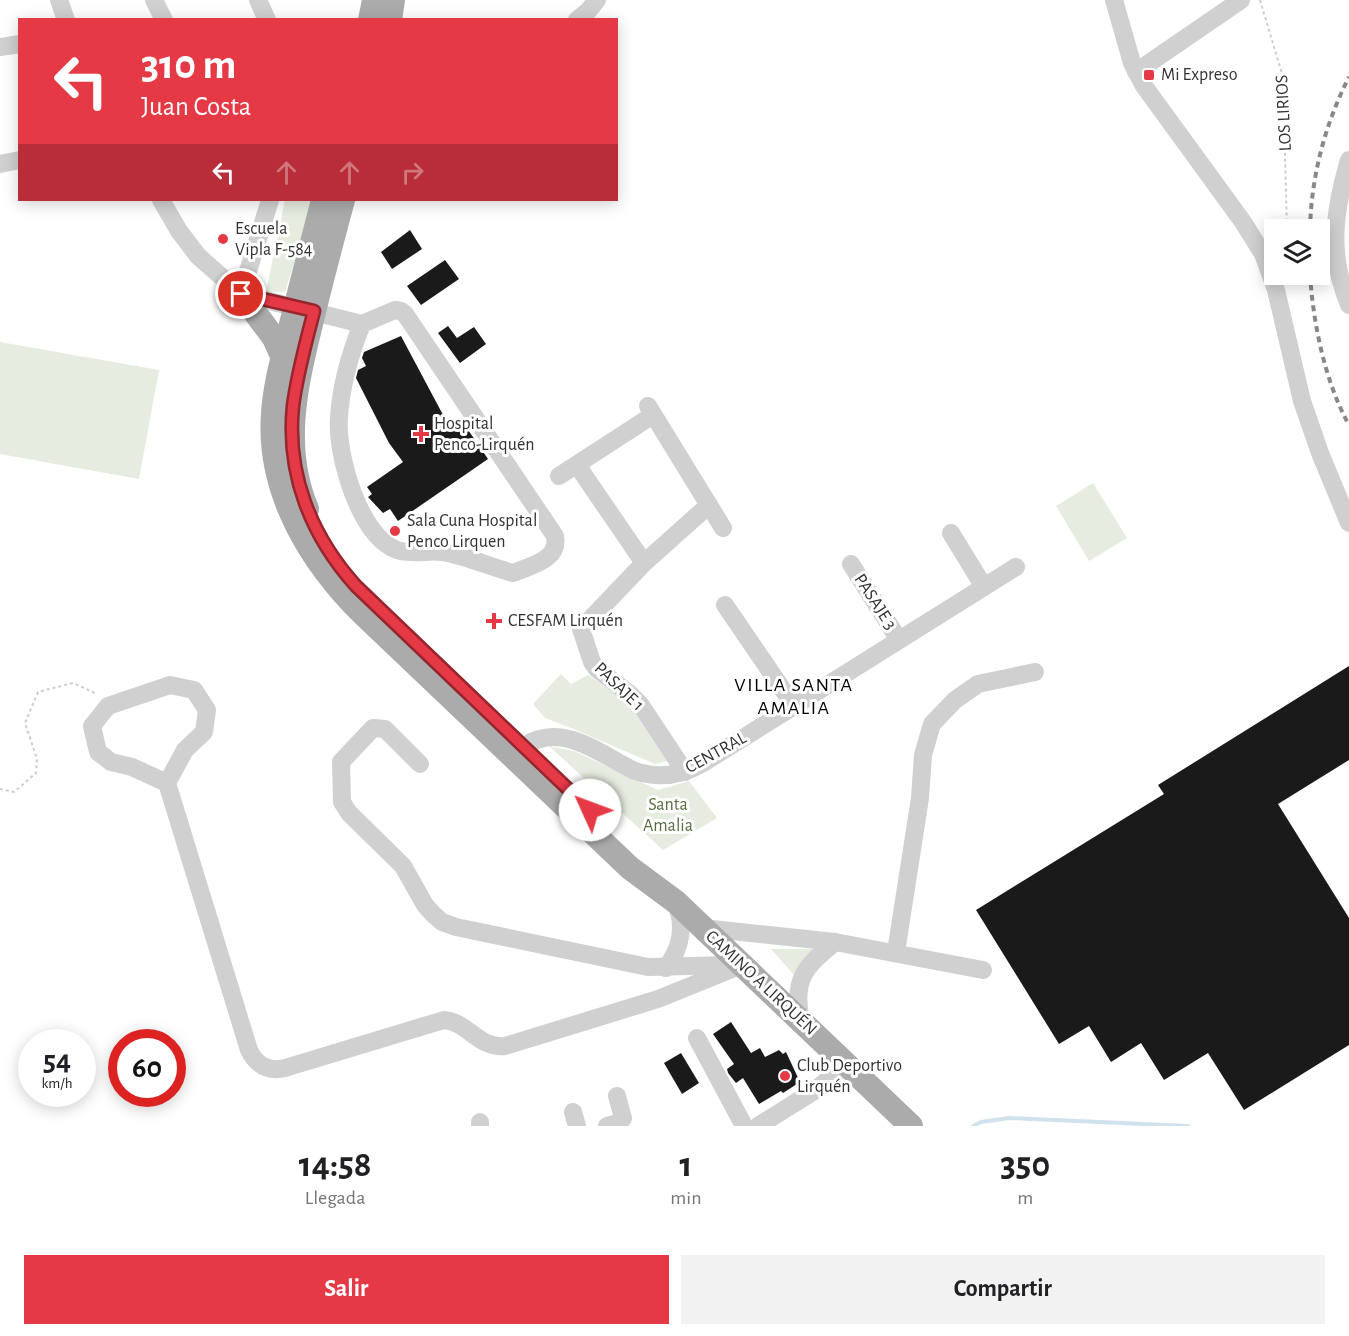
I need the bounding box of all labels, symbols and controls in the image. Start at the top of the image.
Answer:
icon: left [42,42,120,120]
text: 310 m [141,44,236,86]
place label: Mi Expreso [1161,66,1238,84]
marker: Mi Expreso [1142,68,1156,82]
street label: LOS LIRIOS [1273,74,1295,152]
text: Juan Costa [141,93,251,120]
icon: left [207,156,240,189]
icon: ahead [270,156,303,189]
icon: ahead [333,156,366,189]
icon: right [396,156,429,189]
map controls [1264,219,1330,285]
button: layers [1264,219,1330,285]
place label: Escuela Vipla F-584 [235,220,313,259]
marker: Escuela Vipla F-584 [216,232,230,246]
pin [215,268,266,319]
icon: arrive [224,277,257,310]
place label: Hospital Penco-Lirquén [434,415,535,454]
marker: Hospital Penco-Lirquén [412,425,430,443]
place label: Sala Cuna Hospital Penco Lirquen [407,512,537,551]
marker: Sala Cuna Hospital Penco Lirquen [388,524,402,538]
street label: PASAJE 3 [850,571,900,633]
marker: CESFAM Lirquén [485,612,503,630]
place label: CESFAM Lirquén [508,612,623,630]
street label: PASAJE 1 [591,659,647,715]
district label: VILLA SANTA AMALIA [734,675,854,718]
street label: CENTRAL [682,729,750,777]
position arrow [558,778,622,842]
park label: Santa Amalia [643,796,693,835]
street label: CAMINO A LIRQUÉN [702,925,822,1039]
speed limit sign: 60 [108,1029,186,1107]
text: 54 [43,1046,71,1076]
place label: Club Deportivo Lirquén [797,1057,902,1096]
marker: Club Deportivo Lirquén [778,1069,792,1083]
text: km/h [42,1076,72,1091]
text: 14:58 [299,1147,371,1183]
text: 1 [679,1147,692,1183]
text: 350 [1000,1147,1050,1183]
text: Llegada [305,1188,365,1208]
text: min [670,1188,701,1208]
text: m [1017,1188,1033,1208]
button: Salir [24,1255,669,1324]
button: Compartir [681,1255,1325,1324]

